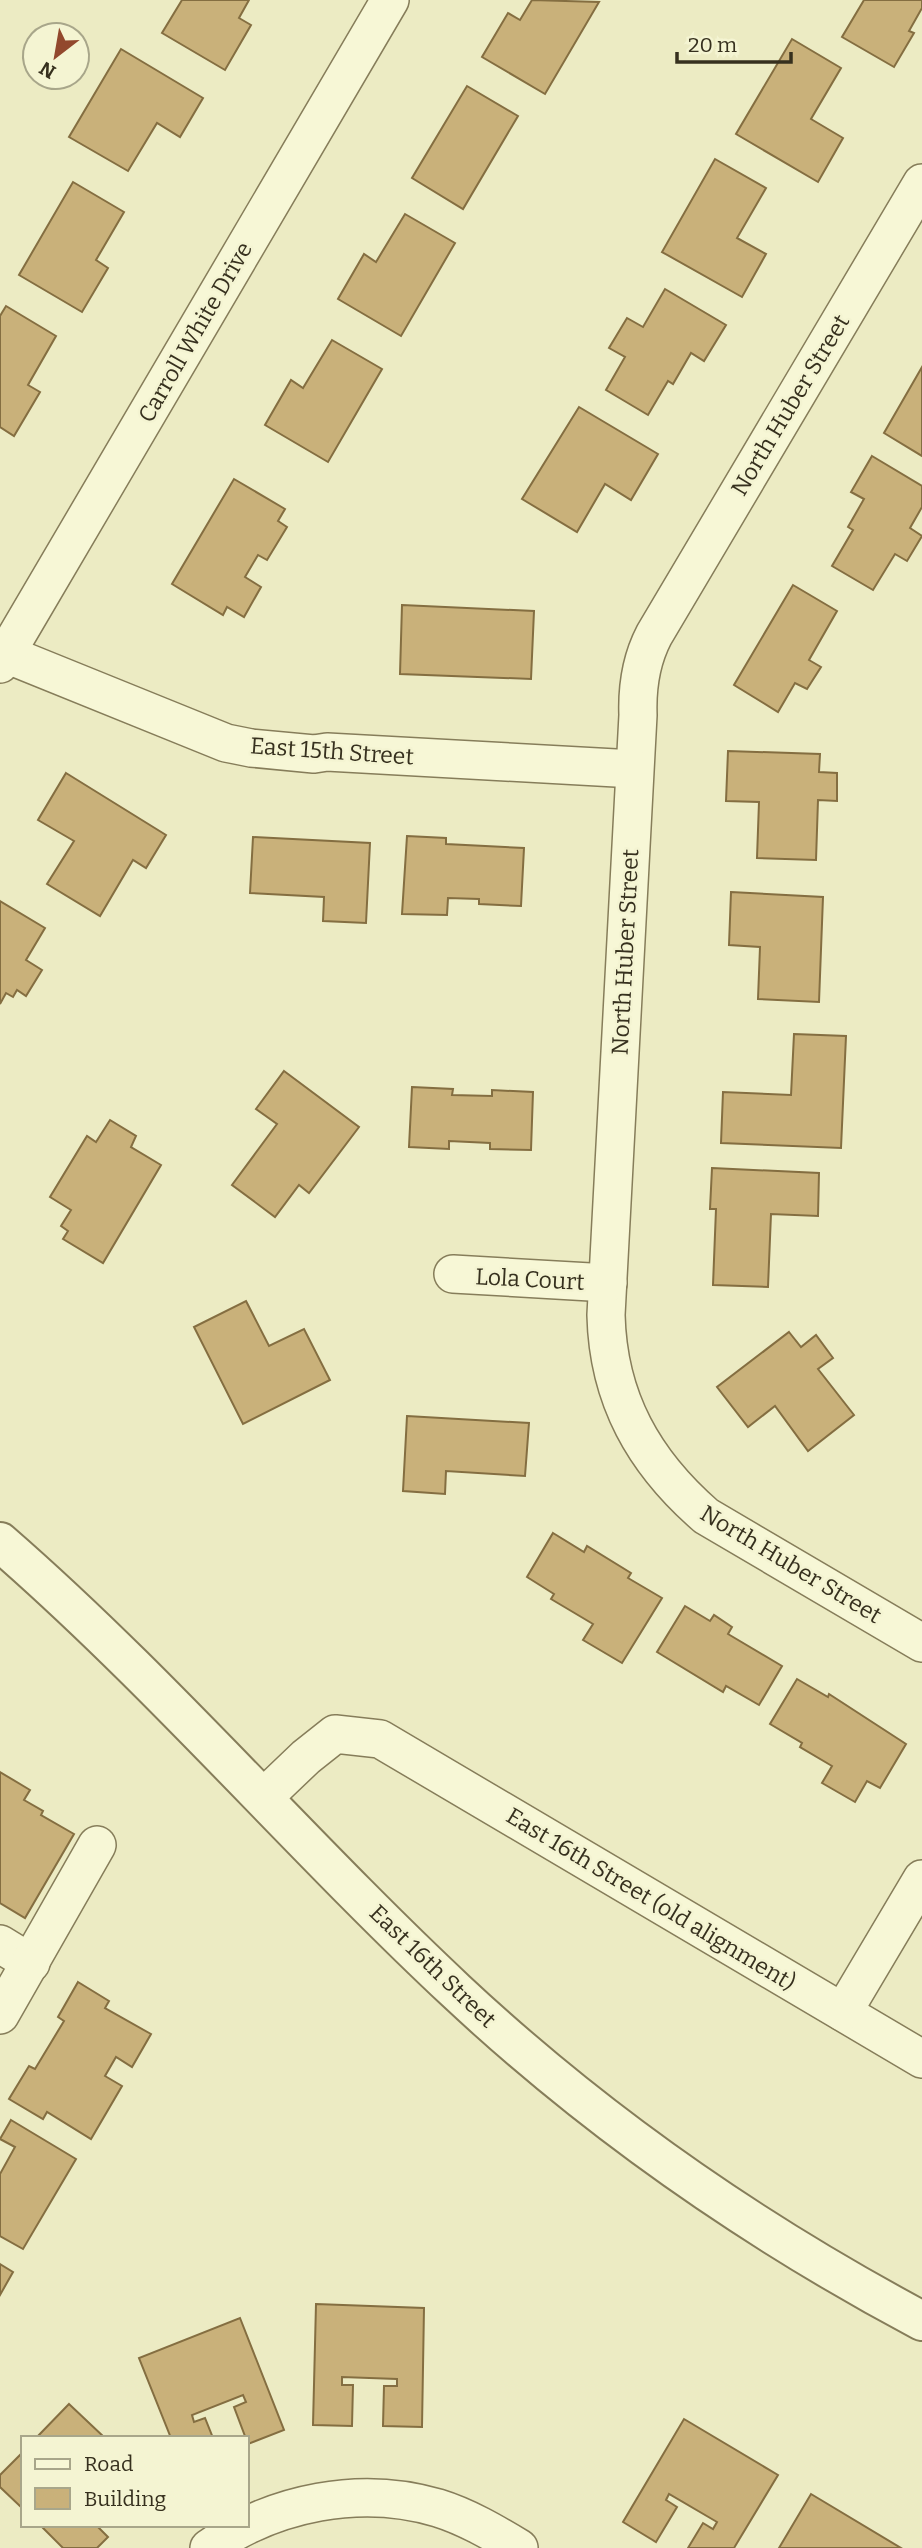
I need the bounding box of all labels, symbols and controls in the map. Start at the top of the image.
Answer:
north arrow [21,21,91,91]
scale bar [677,21,791,65]
text: 20 m [688,32,737,58]
text: N [35,56,60,84]
street label: Carroll White Drive [132,237,258,427]
street label: North Huber Street [725,309,855,501]
street label: East 15th Street [249,731,415,771]
street label: North Huber Street [606,848,644,1056]
street label: Lola Court [475,1262,585,1296]
street label: North Huber Street [695,1499,887,1629]
street label: East 16th Street (old alignment) [501,1801,801,1997]
street label: East 16th Street [364,1899,502,2033]
legend [21,2436,248,2527]
text: Road [84,2451,133,2477]
text: Building [84,2486,167,2512]

